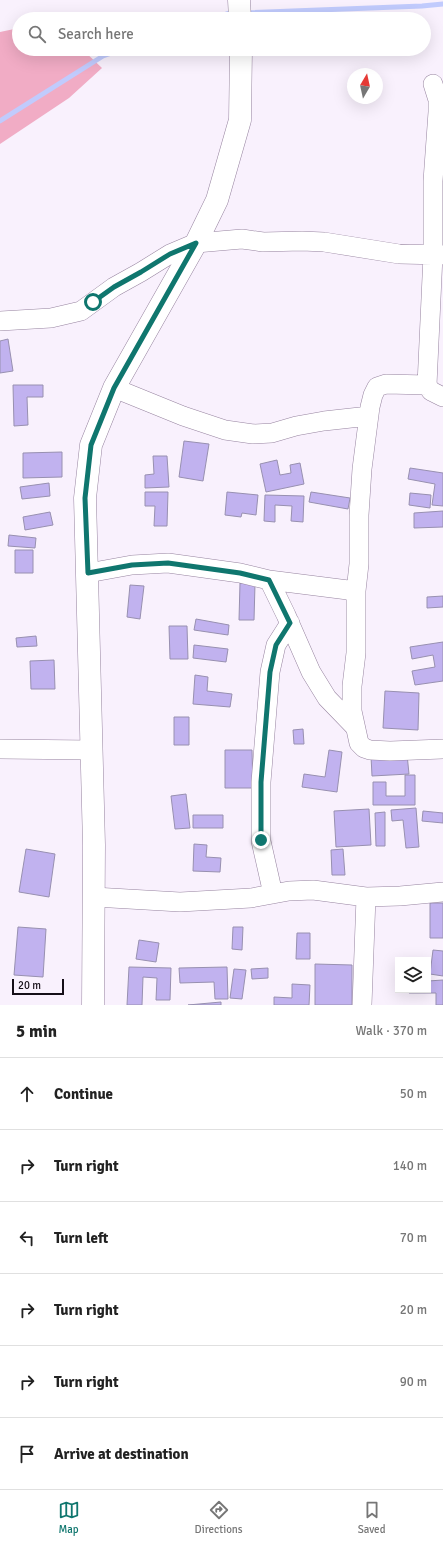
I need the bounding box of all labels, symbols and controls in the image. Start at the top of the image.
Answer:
search box [12,12,431,56]
icon: search [26,23,48,45]
text: Search here [58,25,134,43]
north arrow [347,68,383,104]
route start [84,293,102,311]
route end [252,831,270,849]
map controls [395,957,431,993]
button: layers [395,957,431,993]
scale bar [12,977,64,996]
text: 20 m [18,979,41,992]
text: 5 min [16,1021,57,1042]
text: Walk · 370 m [356,1023,427,1039]
icon: ahead [16,1083,38,1105]
text: Continue [54,1085,113,1103]
text: 50 m [400,1086,427,1102]
icon: right [16,1155,38,1177]
text: Turn right [54,1157,119,1175]
text: 140 m [393,1158,427,1174]
icon: left [16,1227,38,1249]
text: Turn left [54,1229,108,1247]
text: 70 m [400,1230,427,1246]
icon: right [16,1299,38,1321]
text: Turn right [54,1301,119,1319]
text: 20 m [400,1302,427,1318]
icon: right [16,1371,38,1393]
text: Turn right [54,1373,119,1391]
text: 90 m [400,1374,427,1390]
icon: arrive [16,1443,38,1465]
text: Arrive at destination [54,1445,189,1463]
tab: Map [58,1499,80,1536]
tab: Directions [195,1499,243,1536]
tab: Saved [358,1499,385,1536]

